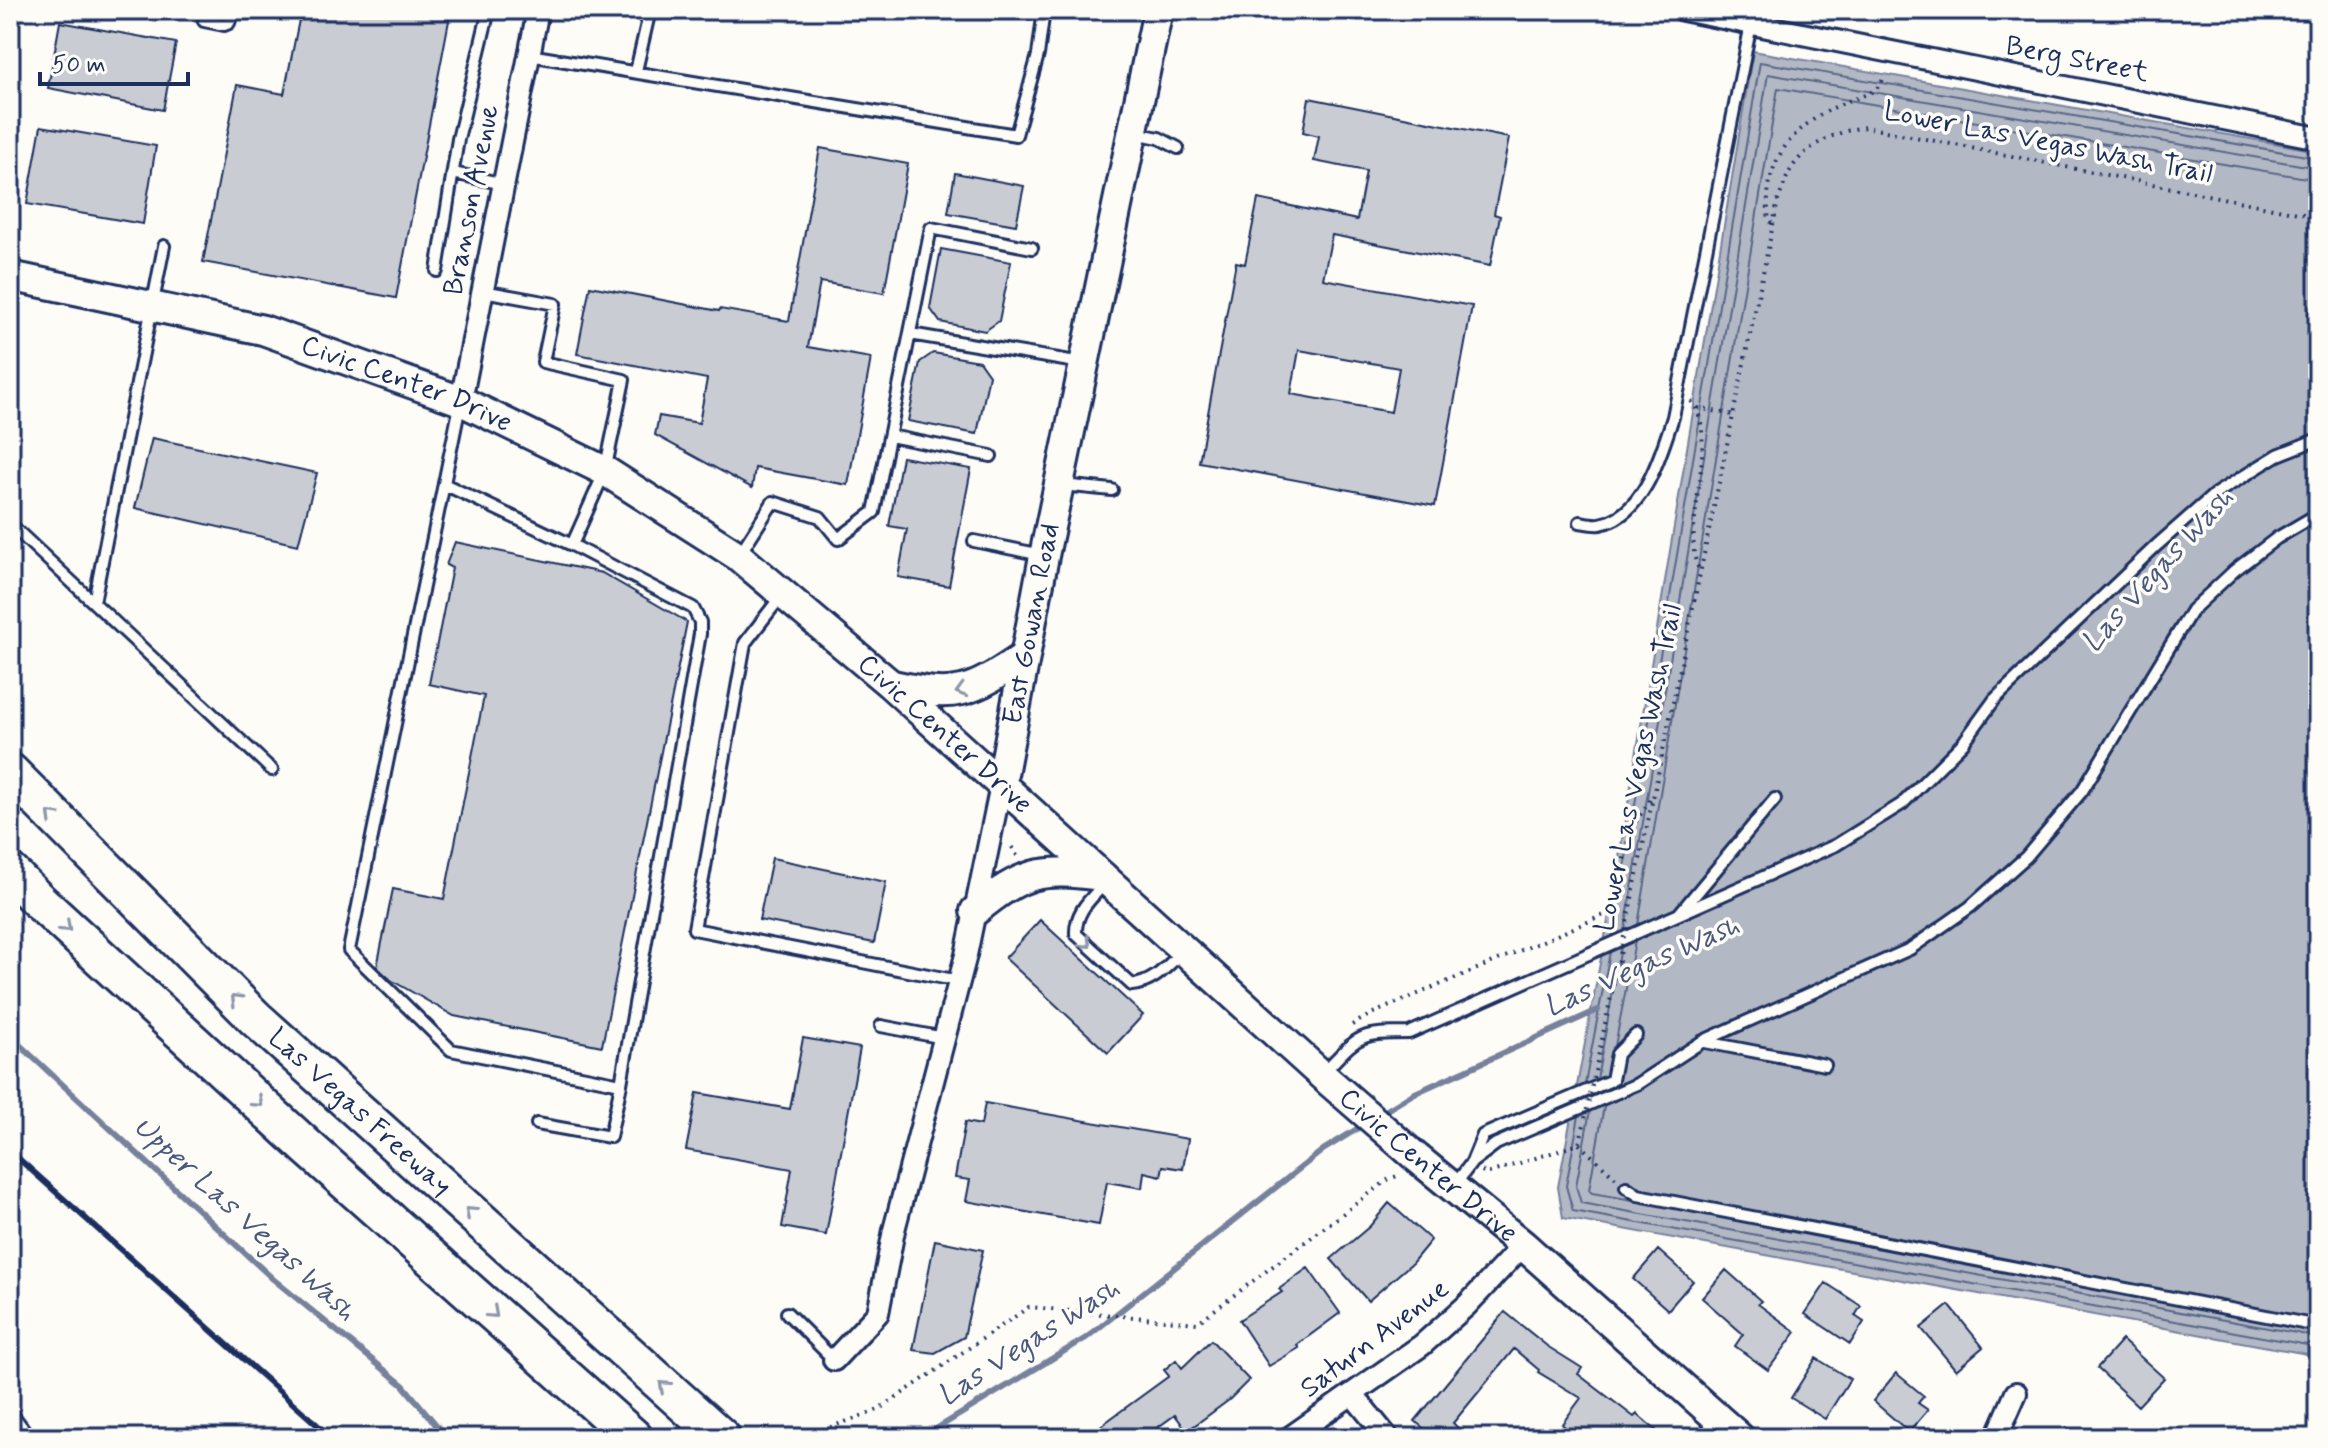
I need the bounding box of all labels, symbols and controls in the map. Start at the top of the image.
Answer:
street label: Berg Street [2002,28,2152,94]
scale bar [40,36,188,86]
text: 50 m [52,50,106,81]
street label: Lower Las Vegas Wash Trail [1881,93,2215,193]
street label: Branson Avenue [435,102,509,298]
street label: Civic Center Drive [296,327,518,441]
water label: Las Vegas Wash [2073,479,2243,662]
street label: East Gowan Road [994,520,1069,728]
street label: Lower Las Vegas Wash Trail [1586,601,1692,935]
street label: Civic Center Drive [850,646,1040,823]
one-way arrow [955,682,968,698]
one-way arrow [47,811,61,825]
water label: Las Vegas Wash [1538,906,1746,1027]
one-way arrow [57,917,71,932]
one-way arrow [1077,933,1091,948]
one-way arrow [231,994,246,1009]
street label: Las Vegas Freeway [260,1020,459,1205]
street label: Civic Center Drive [1331,1080,1525,1252]
one-way arrow [248,1093,263,1107]
water label: Upper Las Vegas Wash [124,1108,365,1331]
one-way arrow [465,1207,480,1222]
water label: Las Vegas Wash [930,1268,1128,1416]
street label: Saturn Avenue [1293,1271,1457,1407]
one-way arrow [484,1303,499,1318]
one-way arrow [658,1381,673,1395]

